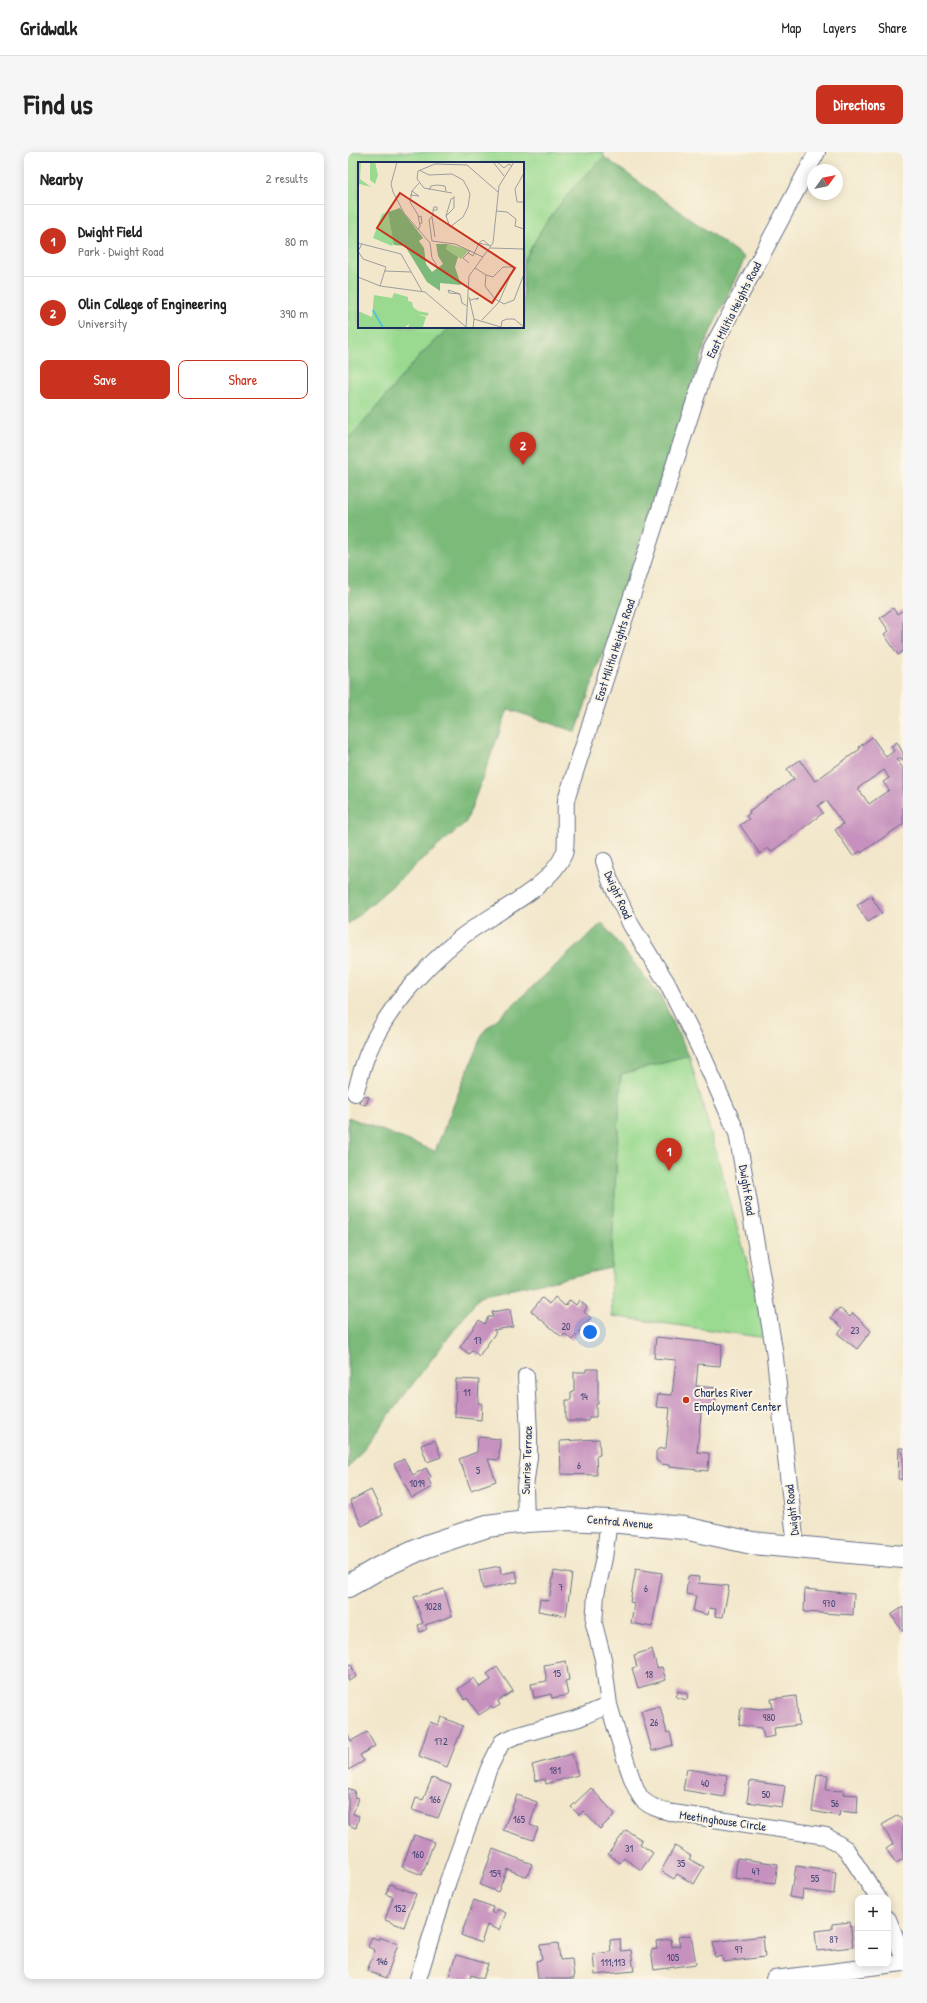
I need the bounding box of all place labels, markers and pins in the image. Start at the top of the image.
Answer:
pin: 2 [510,432,536,465]
pin: 1 [656,1138,682,1171]
place label: Charles River Employment Center [694,1384,782,1415]
marker: Charles River Employment Center [681,1395,691,1405]

